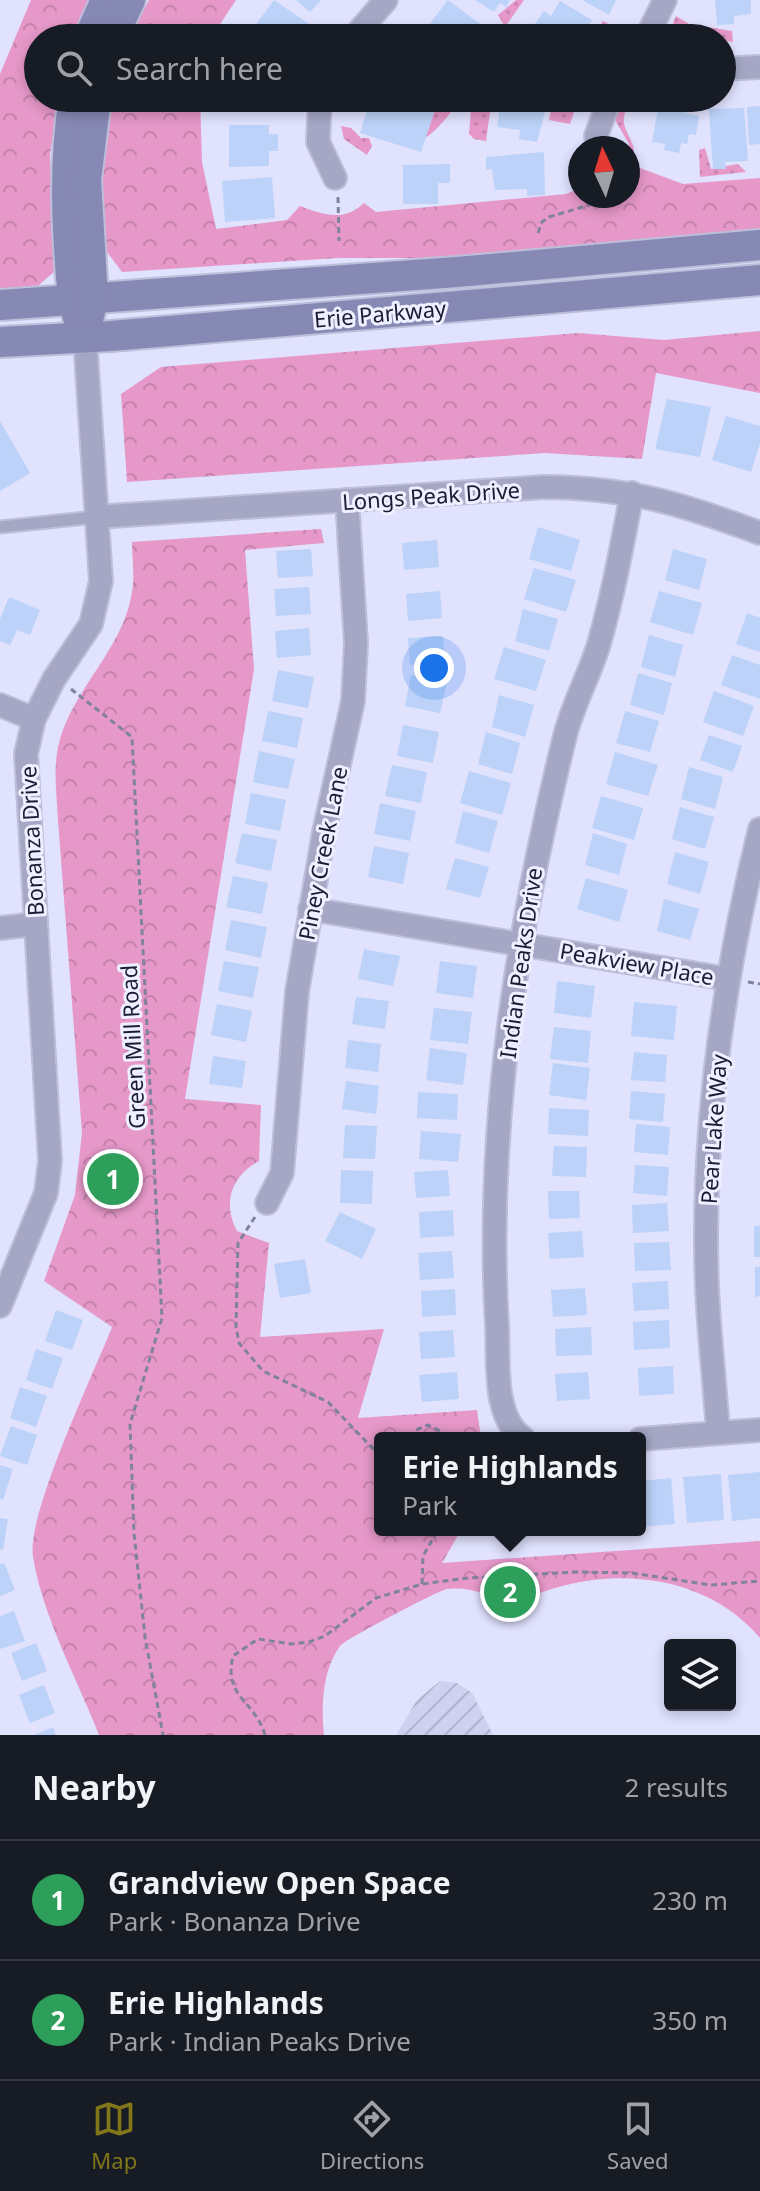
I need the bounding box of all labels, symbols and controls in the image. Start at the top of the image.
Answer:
search box [24,24,736,112]
icon: search [52,46,96,90]
text: Search here [116,48,283,89]
north arrow [568,136,640,208]
street label: Erie Parkway [313,292,448,334]
street label: Longs Peak Drive [341,474,521,516]
your location [414,648,454,688]
street label: Piney Creek Lane [290,764,354,942]
street label: Bonanza Drive [12,765,50,917]
street label: Indian Peaks Drive [492,866,548,1060]
street label: Peakview Place [558,935,716,991]
street label: Green Mill Road [113,964,151,1130]
street label: Pear Lake Way [693,1052,733,1205]
pin: 1 [87,1149,139,1209]
popup [374,1432,646,1536]
text: Erie Highlands [402,1446,618,1487]
text: Park [402,1487,457,1523]
pin: 2 [484,1562,536,1622]
map controls [664,1639,736,1711]
button: layers [664,1639,736,1711]
text: Nearby [32,1764,156,1810]
text: 2 results [624,1769,728,1805]
text: Grandview Open Space [108,1862,451,1903]
text: 1 [51,1882,65,1918]
text: 230 m [652,1882,728,1918]
text: Park · Bonanza Drive [108,1903,361,1939]
text: Erie Highlands [108,1982,324,2023]
text: 2 [51,2002,65,2038]
text: 350 m [652,2002,728,2038]
text: Park · Indian Peaks Drive [108,2023,411,2059]
tab: Map [91,2097,137,2175]
tab: Directions [320,2097,424,2175]
tab: Saved [607,2097,669,2175]

